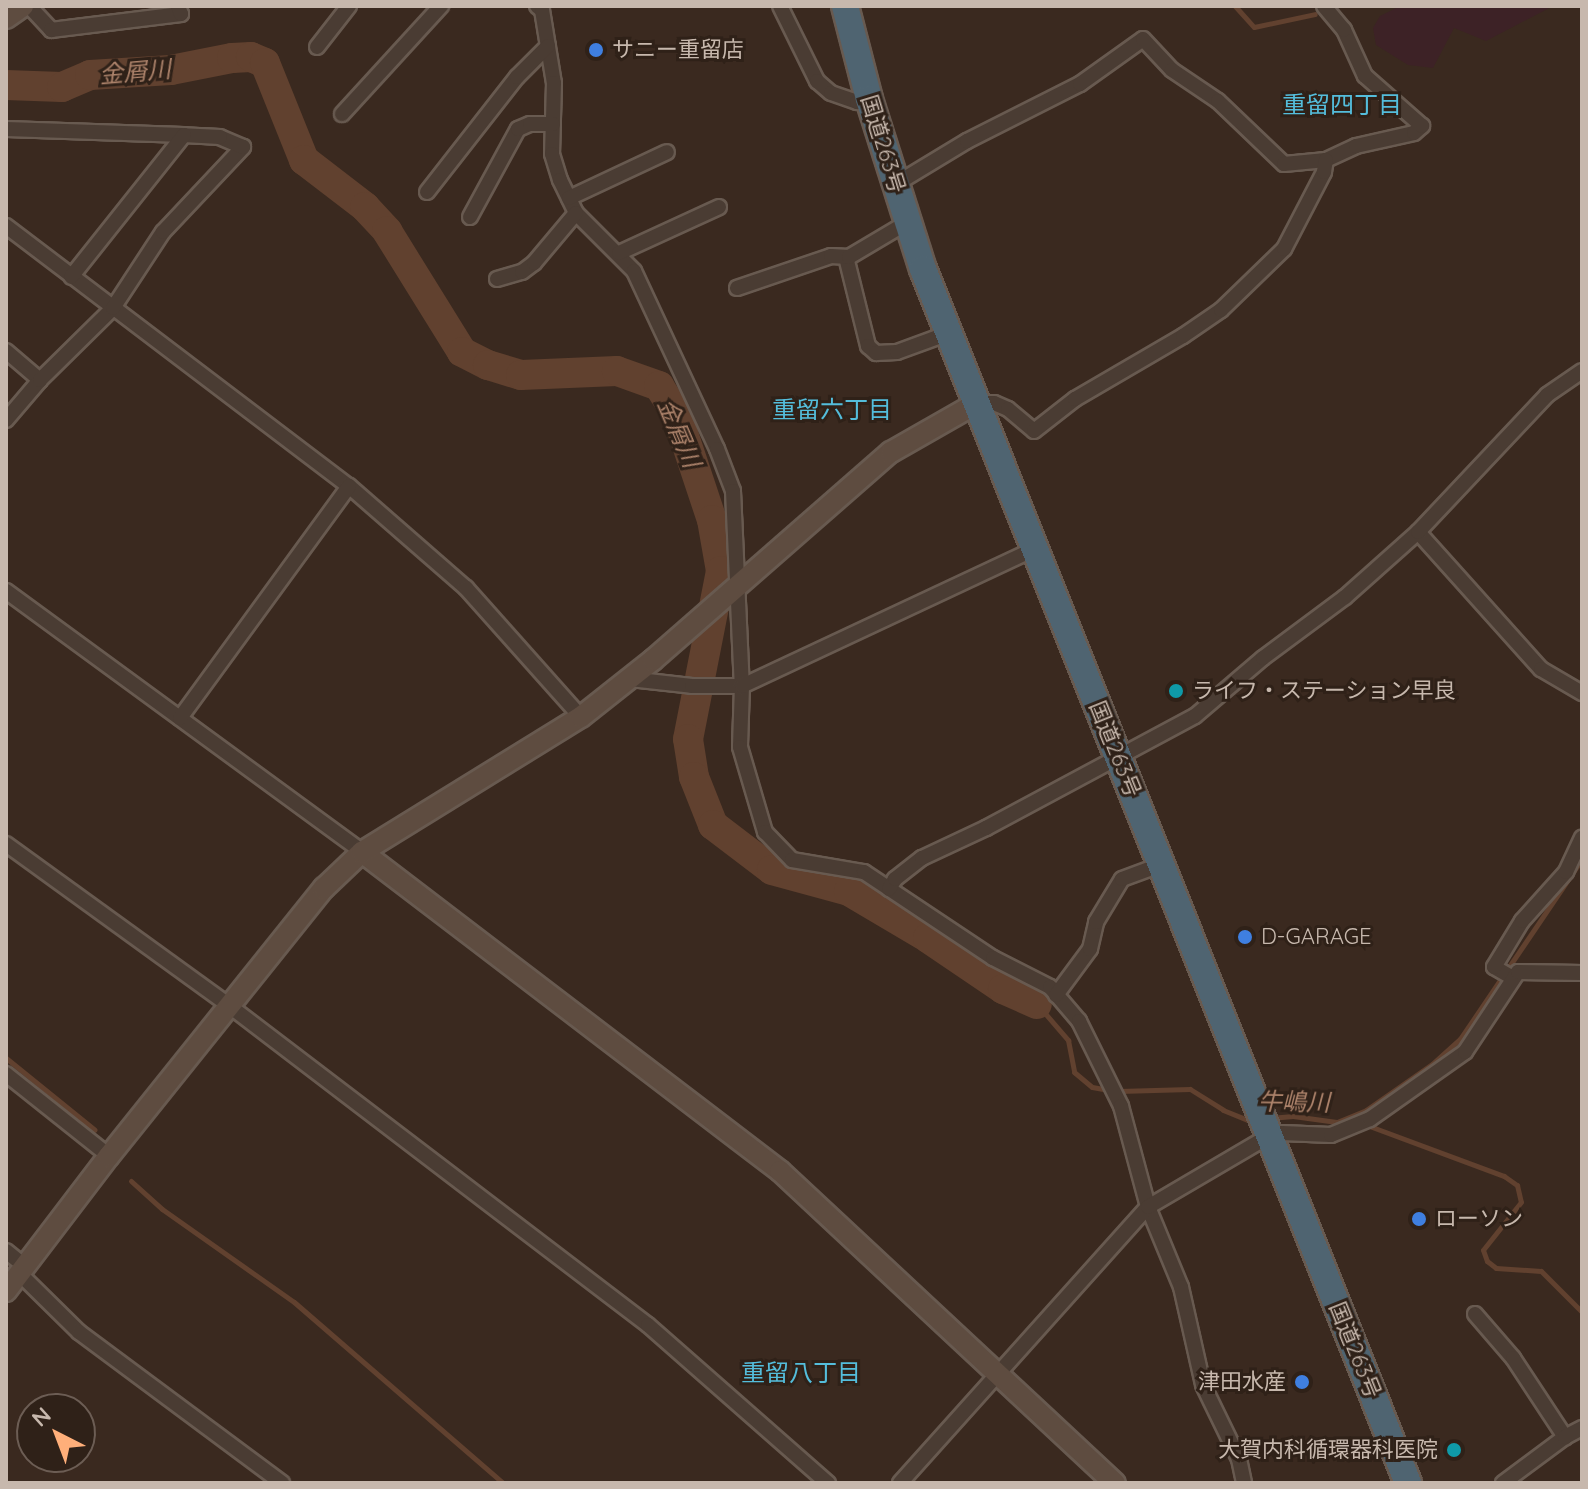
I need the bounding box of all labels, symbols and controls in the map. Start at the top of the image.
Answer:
place label: サニー重留店 [612,37,744,63]
marker: サニー重留店 [587,41,605,59]
water label: 金屑川 [98,55,172,89]
district label: 重留四丁目 [1282,91,1402,119]
street label: 国道263号 [856,92,910,196]
water label: 金屑川 [652,394,706,472]
district label: 重留六丁目 [772,396,892,424]
place label: ライフ・ステーション早良 [1192,678,1456,704]
marker: ライフ・ステーション早良 [1167,682,1185,700]
street label: 国道263号 [1084,697,1146,801]
place label: D-GARAGE [1261,924,1372,950]
marker: D-GARAGE [1236,928,1254,946]
water label: 牛嶋川 [1258,1087,1330,1117]
place label: ローソン [1435,1206,1523,1232]
marker: ローソン [1410,1210,1428,1228]
street label: 国道263号 [1324,1298,1386,1402]
district label: 重留八丁目 [741,1359,861,1387]
place label: 津田水産 [1198,1369,1286,1395]
marker: 津田水産 [1293,1373,1311,1391]
north arrow [16,1393,96,1473]
text: N [26,1401,57,1432]
place label: 大賀内科循環器科医院 [1218,1437,1438,1463]
marker: 大賀内科循環器科医院 [1445,1441,1463,1459]

